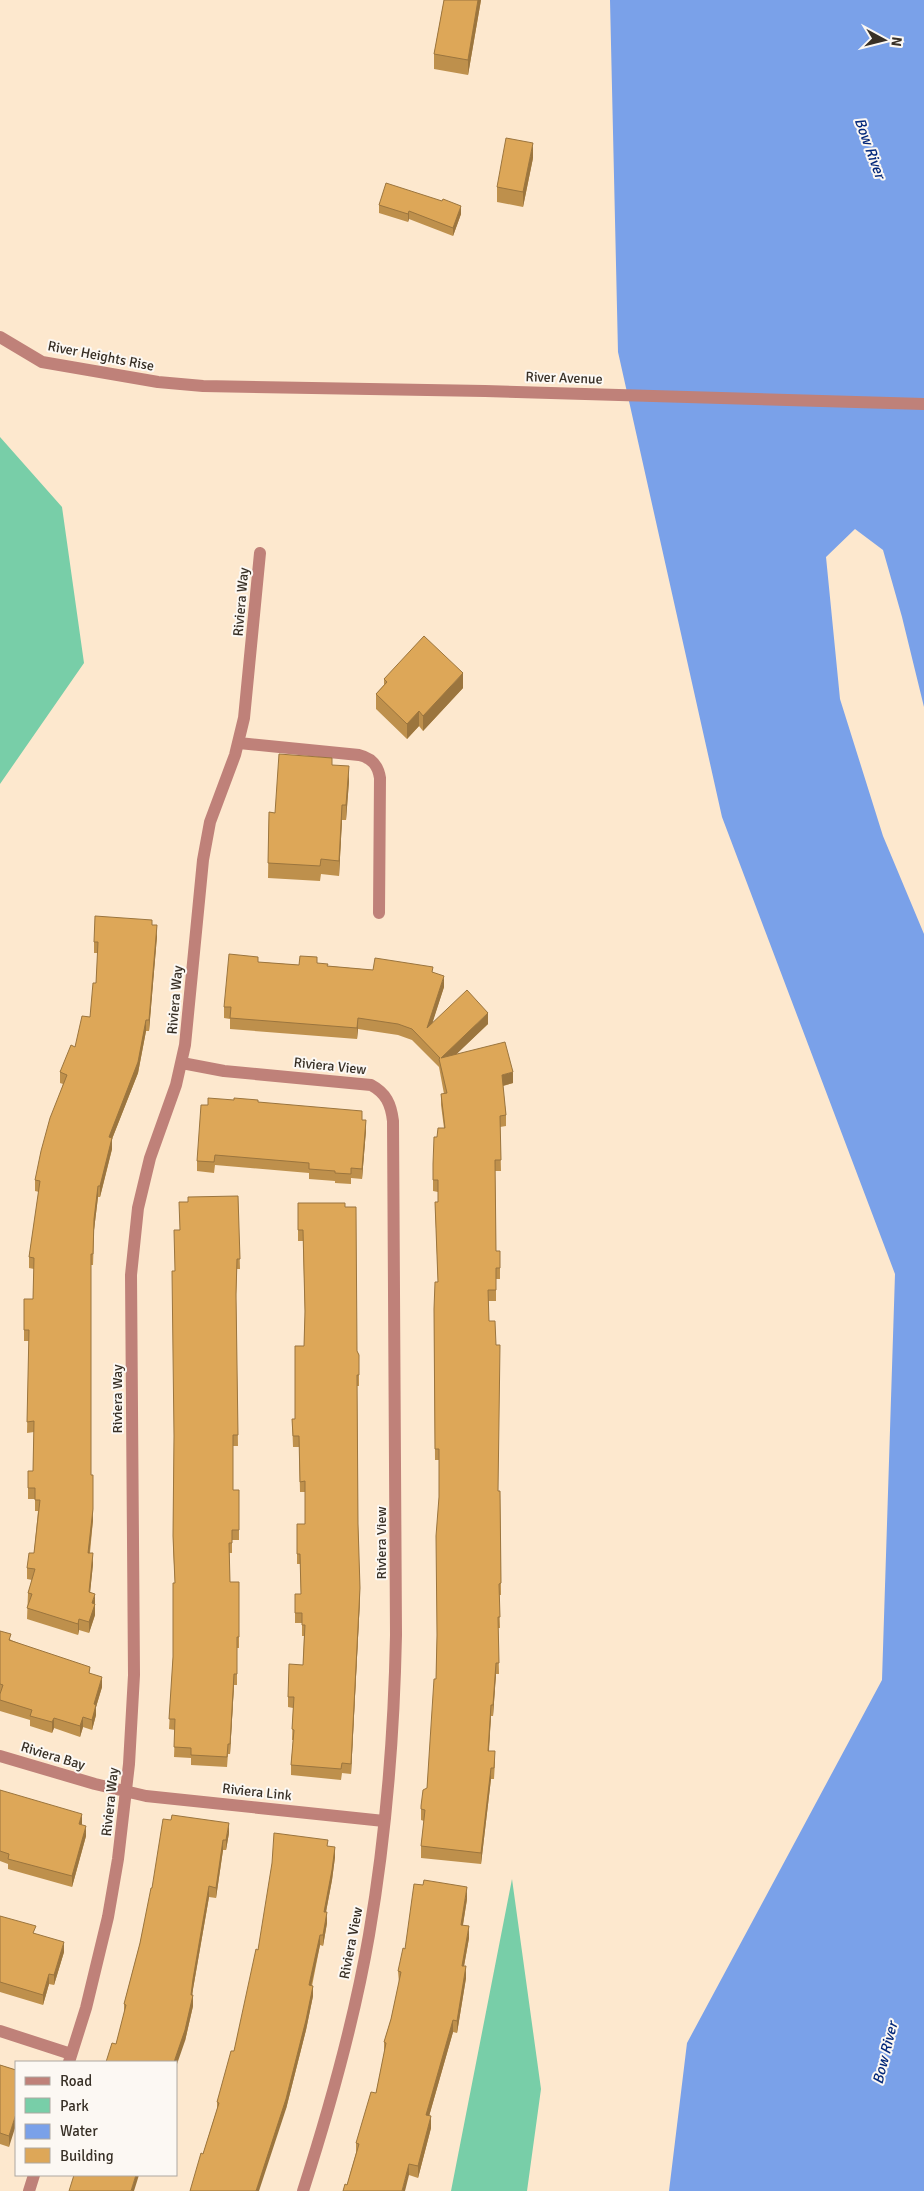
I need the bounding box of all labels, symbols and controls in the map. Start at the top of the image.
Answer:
north arrow [859,15,909,65]
text: N [887,36,905,47]
water label: Bow River [851,115,890,183]
street label: River Heights Rise [46,337,156,375]
street label: River Avenue [525,368,603,388]
street label: Riviera Way [230,566,253,637]
street label: Riviera Way [164,964,187,1035]
street label: Riviera View [293,1054,367,1078]
street label: Riviera Way [109,1364,126,1434]
street label: Riviera View [373,1506,390,1580]
street label: Riviera Bay [19,1738,88,1774]
street label: Riviera Way [98,1766,122,1837]
street label: Riviera Link [221,1780,293,1804]
street label: Riviera View [336,1906,366,1980]
water label: Bow River [869,2018,902,2086]
legend [15,2061,178,2176]
text: Road [60,2072,92,2090]
text: Park [60,2097,89,2115]
text: Water [60,2122,98,2140]
text: Building [60,2147,114,2165]

